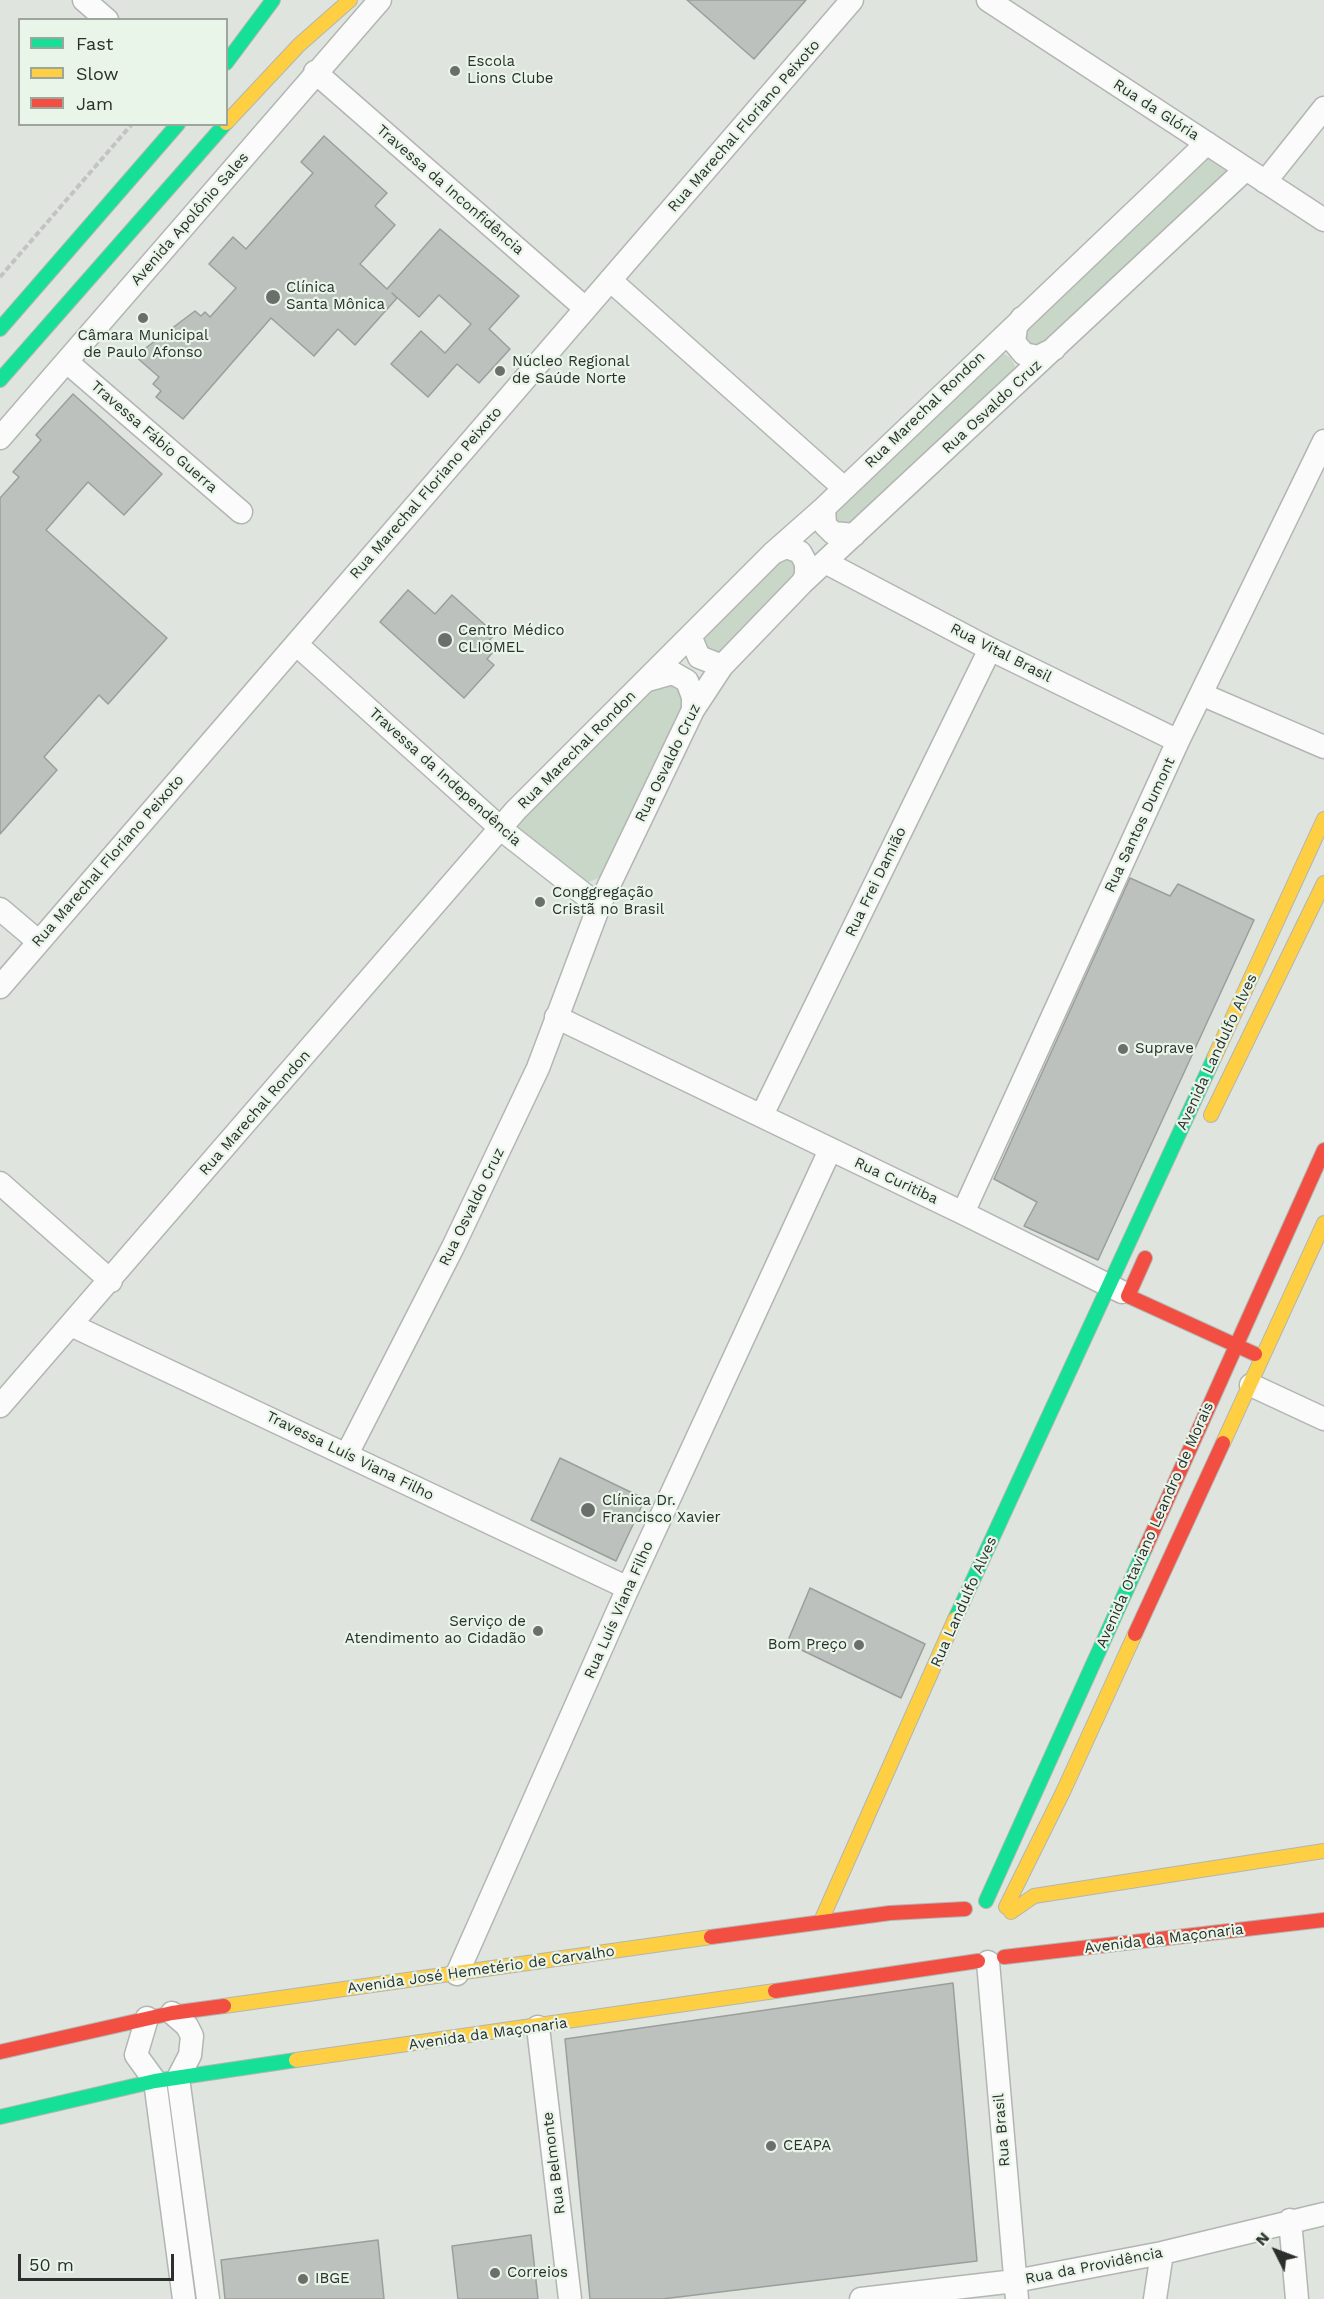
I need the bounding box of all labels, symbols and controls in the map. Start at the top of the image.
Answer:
legend [18,18,228,126]
text: Fast [76,33,113,54]
street label: Rua Marechal Floriano Peixoto [664,36,824,216]
place label: Escola Lions Clube [467,53,553,88]
text: Slow [76,63,119,84]
marker: Escola Lions Clube [448,64,462,78]
street label: Rua da Glória [1110,76,1202,144]
text: Jam [76,93,113,114]
street label: Travessa da Inconfidência [373,121,527,259]
street label: Avenida Apolônio Sales [127,149,253,289]
place label: Clínica Santa Mônica [286,279,385,314]
marker: Clínica Santa Mônica [264,288,282,306]
marker: Câmara Municipal de Paulo Afonso [136,311,150,325]
place label: Câmara Municipal de Paulo Afonso [77,327,209,362]
street label: Rua Marechal Rondon [861,348,989,472]
place label: Núcleo Regional de Saúde Norte [512,353,630,388]
street label: Rua Osvaldo Cruz [939,356,1045,458]
marker: Núcleo Regional de Saúde Norte [493,364,507,378]
street label: Travessa Fábio Guerra [87,377,221,497]
street label: Rua Marechal Floriano Peixoto [346,403,506,583]
street label: Rua Vital Brasil [947,620,1055,686]
place label: Centro Médico CLIOMEL [458,622,565,657]
marker: Centro Médico CLIOMEL [436,631,454,649]
street label: Rua Marechal Rondon [514,687,640,813]
street label: Rua Osvaldo Cruz [632,701,704,825]
street label: Travessa da Independência [365,704,525,850]
street label: Rua Santos Dumont [1101,755,1179,895]
street label: Rua Marechal Floriano Peixoto [28,771,188,951]
street label: Rua Frei Damião [842,824,910,940]
place label: Conggregação Cristã no Brasil [552,884,664,919]
marker: Conggregação Cristã no Brasil [533,895,547,909]
street label: Avenida Landulfo Alves [1173,971,1261,1133]
place label: Suprave [1135,1040,1194,1058]
marker: Suprave [1116,1042,1130,1056]
street label: Rua Marechal Rondon [196,1047,314,1179]
street label: Rua Osvaldo Cruz [436,1145,508,1269]
street label: Rua Curitiba [851,1154,941,1208]
street label: Avenida Otaviano Leandro de Morais [1092,1399,1218,1651]
street label: Travessa Luís Viana Filho [263,1408,437,1504]
place label: Clínica Dr. Francisco Xavier [602,1492,721,1527]
marker: Clínica Dr. Francisco Xavier [579,1501,597,1519]
street label: Rua Landulfo Alves [927,1534,1001,1670]
street label: Rua Luís Viana Filho [581,1538,657,1682]
place label: Serviço de Atendimento ao Cidadão [345,1613,526,1648]
marker: Serviço de Atendimento ao Cidadão [531,1624,545,1638]
place label: Bom Preço [768,1636,847,1654]
marker: Bom Preço [852,1638,866,1652]
street label: Avenida da Maçonaria [1083,1920,1245,1958]
street label: Avenida José Hemetério de Carvalho [346,1942,616,1998]
street label: Avenida da Maçonaria [407,2014,569,2054]
street label: Rua Brasil [990,2093,1014,2167]
street label: Rua Belmonte [539,2111,569,2215]
place label: CEAPA [783,2137,831,2155]
marker: CEAPA [764,2139,778,2153]
north arrow [1246,2221,1306,2281]
text: N [1251,2228,1273,2249]
scale bar [21,2242,177,2280]
street label: Rua da Providência [1024,2244,1164,2288]
text: 50 m [29,2254,74,2275]
place label: Correios [507,2264,568,2282]
marker: Correios [488,2266,502,2280]
place label: IBGE [315,2270,350,2288]
marker: IBGE [296,2272,310,2286]

